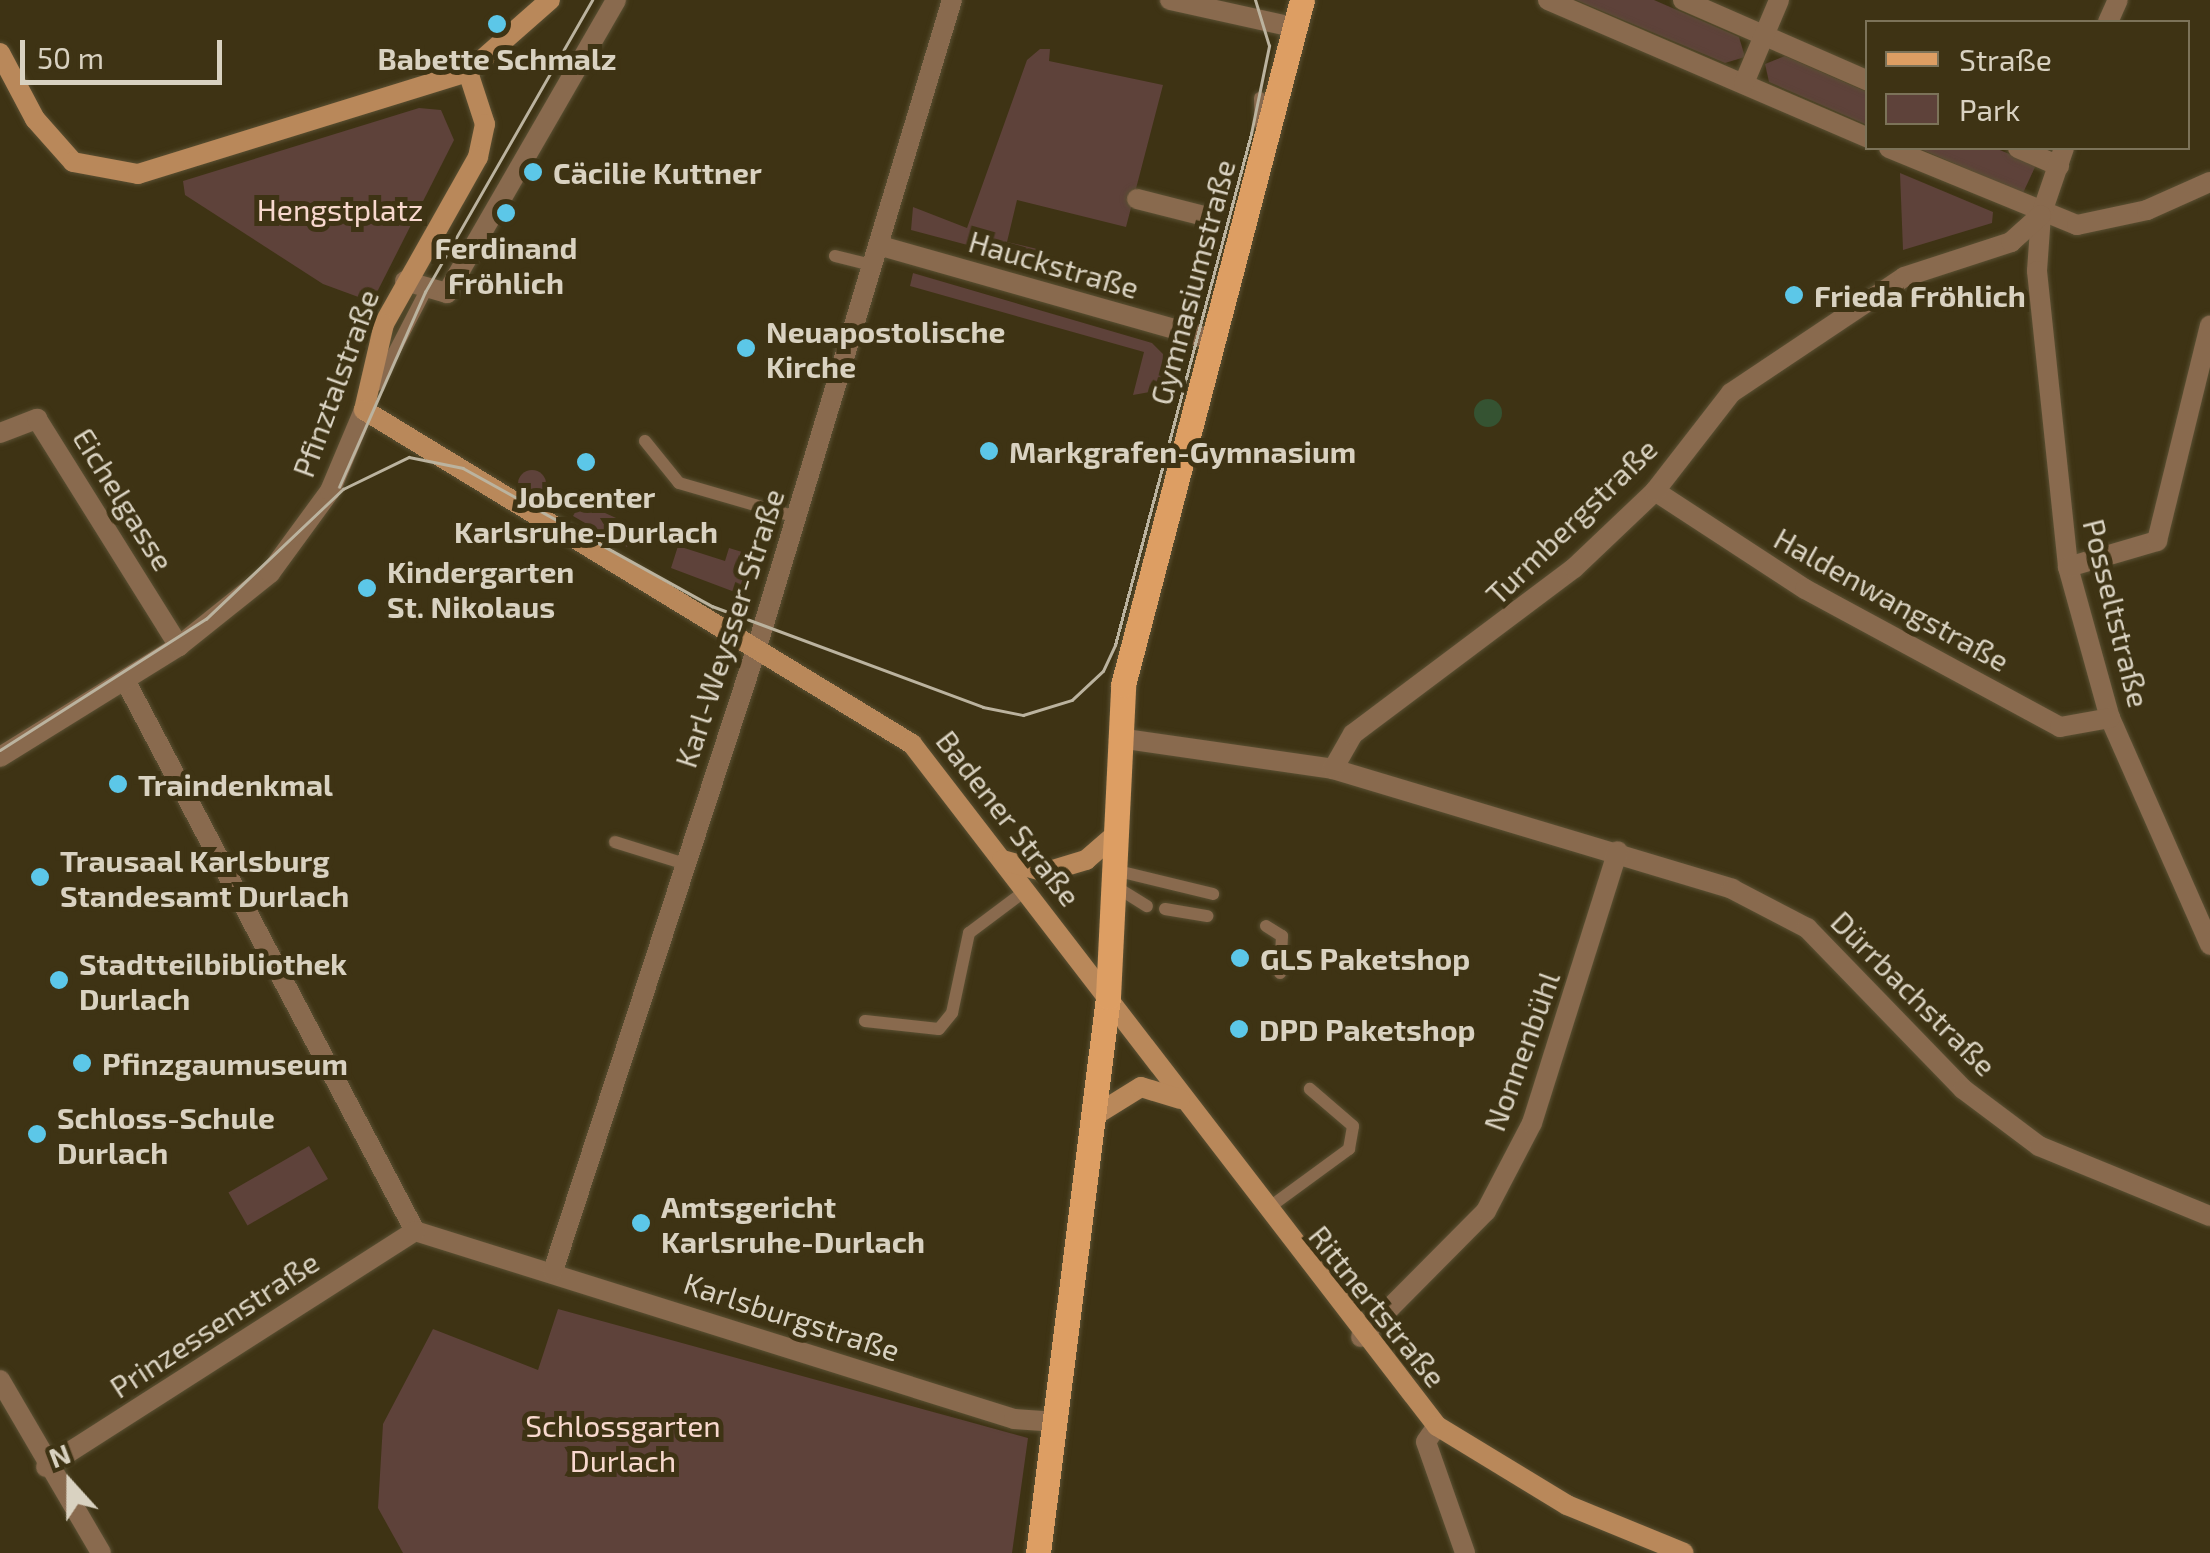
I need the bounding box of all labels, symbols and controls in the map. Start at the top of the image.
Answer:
marker: Babette Schmalz [486,13,508,35]
scale bar [25,20,228,82]
legend [1865,20,2190,150]
text: 50 m [37,39,104,75]
place label: Babette Schmalz [377,40,617,76]
text: Straße [1959,41,2052,77]
text: Park [1959,91,2020,127]
place label: Cäcilie Kuttner [553,154,762,190]
street label: Gymnasiumstraße [1142,155,1242,409]
marker: Cäcilie Kuttner [522,161,544,183]
park label: Hengstplatz [257,191,423,227]
marker: Ferdinand Fröhlich [495,202,517,224]
street label: Hauckstraße [965,223,1143,305]
place label: Ferdinand Fröhlich [434,229,578,300]
place label: Frieda Fröhlich [1814,277,2026,313]
street label: Pfinztalstraße [284,284,386,482]
marker: Frieda Fröhlich [1783,284,1805,306]
place label: Neuapostolische Kirche [766,313,1005,384]
marker: Neuapostolische Kirche [735,337,757,359]
street label: Eichelgasse [66,421,182,577]
street label: Turmbergstraße [1478,430,1664,612]
place label: Markgrafen-Gymnasium [1009,433,1356,469]
marker: Markgrafen-Gymnasium [978,440,1000,462]
marker: Jobcenter Karlsruhe-Durlach [575,451,597,473]
place label: Jobcenter Karlsruhe-Durlach [454,478,718,548]
street label: Karl-Weysser-Straße [667,484,791,772]
street label: Posseltstraße [2076,515,2158,711]
street label: Haldenwangstraße [1768,520,2016,678]
place label: Kindergarten St. Nikolaus [387,553,574,624]
marker: Kindergarten St. Nikolaus [356,577,378,599]
street label: Badener Straße [929,723,1089,913]
place label: Traindenkmal [138,766,333,802]
marker: Traindenkmal [107,773,129,795]
place label: Trausaal Karlsburg Standesamt Durlach [60,842,349,912]
marker: Trausaal Karlsburg Standesamt Durlach [29,866,51,888]
street label: Dürrbachstraße [1824,903,2004,1083]
place label: GLS Paketshop [1260,940,1470,976]
place label: Stadtteilbibliothek Durlach [79,945,347,1016]
marker: GLS Paketshop [1229,947,1251,969]
street label: Nonnenbühl [1476,966,1566,1136]
marker: Stadtteilbibliothek Durlach [48,969,70,991]
place label: DPD Paketshop [1259,1011,1476,1047]
marker: DPD Paketshop [1228,1018,1250,1040]
place label: Pfinzgaumuseum [102,1045,348,1081]
marker: Pfinzgaumuseum [71,1052,93,1074]
place label: Schloss-Schule Durlach [57,1099,275,1170]
marker: Schloss-Schule Durlach [26,1123,48,1145]
place label: Amtsgericht Karlsruhe-Durlach [661,1188,925,1258]
marker: Amtsgericht Karlsruhe-Durlach [630,1212,652,1234]
street label: Rittnertstraße [1302,1218,1454,1394]
street label: Prinzessenstraße [103,1243,325,1405]
street label: Karlsburgstraße [680,1264,904,1368]
park label: Schlossgarten Durlach [525,1407,721,1478]
north arrow [20,1433,120,1533]
text: N [44,1435,75,1474]

